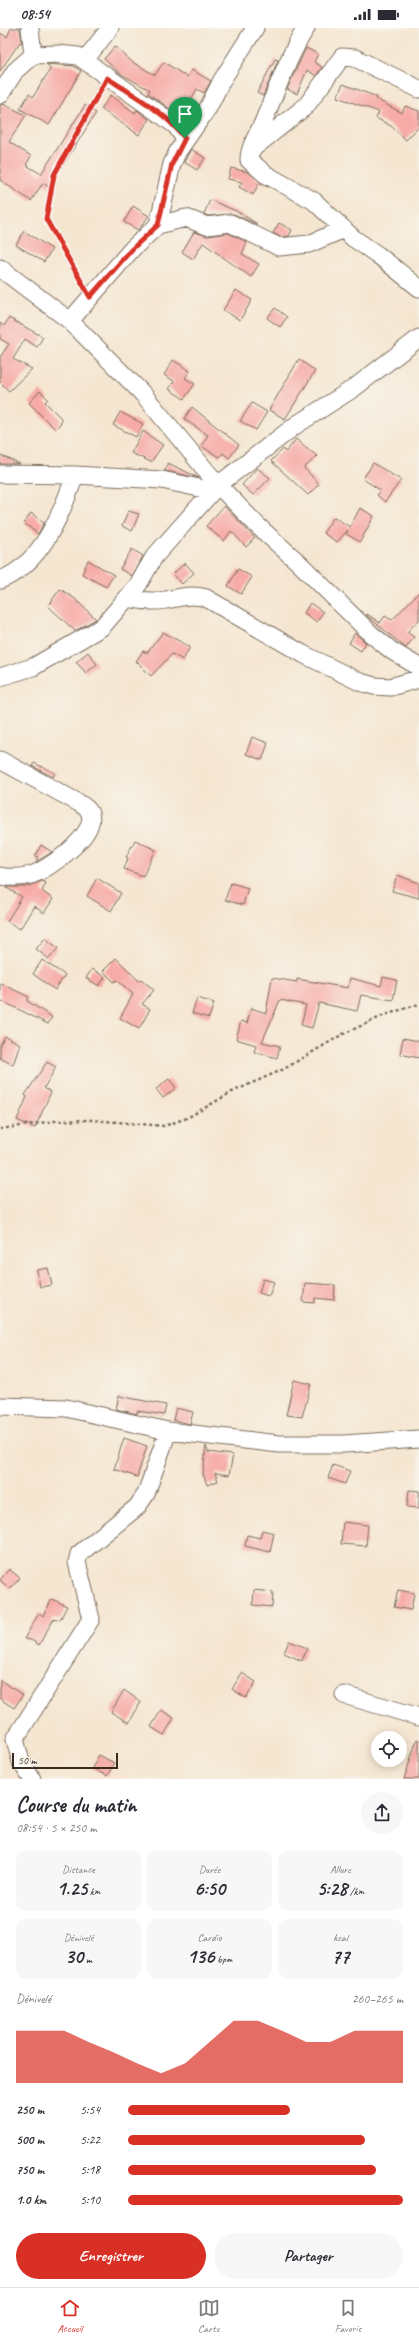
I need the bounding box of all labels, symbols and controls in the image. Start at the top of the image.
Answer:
text: 08:54 [20,5,50,24]
pin [168,97,202,138]
icon: arrive [174,103,196,125]
map controls [371,1731,407,1767]
button: locate [371,1731,407,1767]
scale bar [12,1751,118,1770]
text: 50 m [18,1753,37,1767]
text: Course du matin [16,1791,136,1819]
button: share [361,1792,403,1834]
text: 08:54 · 5 × 250 m [16,1820,97,1836]
text: Distance [62,1862,95,1876]
text: Durée [199,1862,220,1876]
text: Allure [330,1862,351,1876]
text: 1.25 [56,1876,87,1901]
text: 6:50 [194,1876,225,1901]
text: 5:28 [317,1876,347,1901]
text: km [87,1884,101,1898]
text: /km [347,1884,364,1898]
text: Dénivelé [64,1930,93,1944]
text: Cardio [197,1930,222,1944]
text: kcal [333,1930,348,1944]
text: 30 [65,1944,83,1969]
text: 136 [187,1944,214,1969]
text: 77 [332,1944,349,1969]
text: m [83,1952,92,1966]
text: bpm [214,1952,232,1966]
text: Dénivelé [16,1991,51,2007]
text: 260–265 m [352,1991,403,2007]
text: 250 m [16,2102,44,2118]
text: 5:54 [80,2102,100,2118]
text: 500 m [16,2132,44,2148]
text: 5:22 [80,2132,100,2148]
text: 750 m [16,2162,44,2178]
text: 5:18 [80,2162,100,2178]
text: 1.0 km [16,2192,46,2208]
text: 5:10 [80,2192,100,2208]
button: Enregistrer [16,2233,206,2279]
button: Partager [214,2233,403,2279]
tab: Accueil [58,2297,82,2335]
tab: Carte [198,2297,220,2335]
tab: Favoris [335,2297,361,2335]

